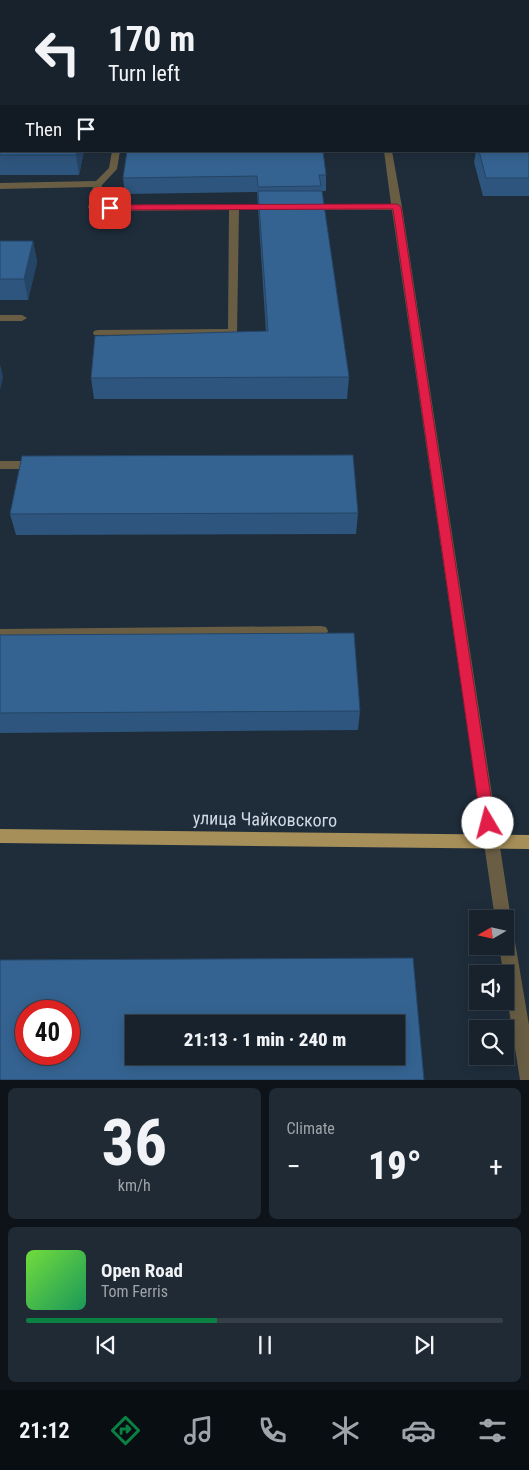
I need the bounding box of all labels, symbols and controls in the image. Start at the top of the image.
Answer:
text: 170 m [108,19,195,60]
icon: left [25,20,90,85]
text: Turn left [108,61,180,86]
icon: arrive [72,115,100,143]
text: Then [25,118,62,141]
pin [89,187,131,229]
icon: arrive [96,194,124,222]
position arrow [461,796,513,848]
street label: улица Чайковского [193,807,337,831]
north arrow [469,910,514,955]
map controls [469,910,514,1065]
button: sound [469,965,514,1010]
speed limit sign: 40 [15,1000,80,1065]
button: search [469,1020,514,1065]
text: 21:13 · 1 min · 240 m [184,1028,346,1051]
text: 36 [101,1105,167,1181]
text: Climate [287,1119,335,1138]
text: 19° [368,1144,422,1188]
text: − [287,1150,301,1183]
text: + [489,1150,503,1183]
text: km/h [118,1176,151,1195]
text: Open Road [101,1259,183,1282]
text: Tom Ferris [101,1282,168,1301]
icon: previous [92,1331,120,1359]
icon: pause [251,1331,279,1359]
icon: next [410,1331,438,1359]
icon: directions [108,1413,143,1448]
icon: music [181,1413,216,1448]
icon: phone [255,1413,290,1448]
icon: climate [328,1413,363,1448]
icon: car [401,1413,436,1448]
icon: filters [475,1413,510,1448]
text: 21:12 [19,1418,70,1443]

